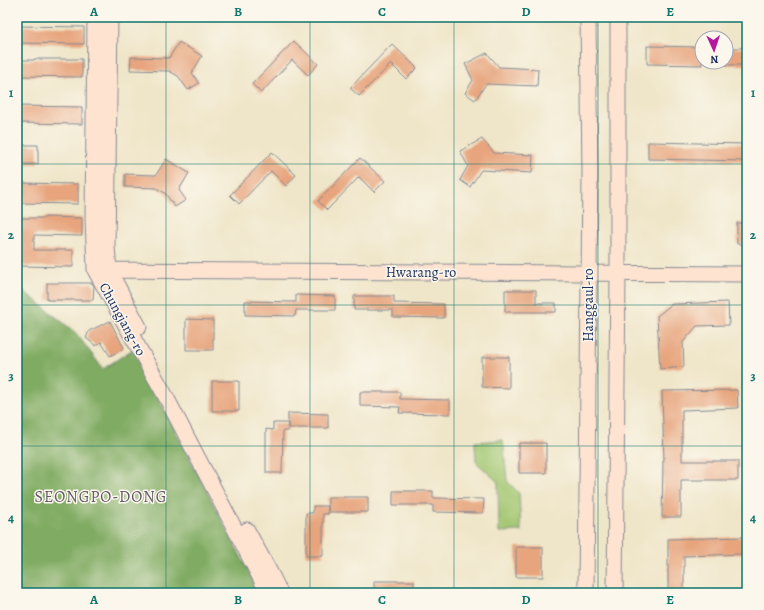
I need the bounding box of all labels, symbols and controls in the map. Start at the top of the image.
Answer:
text: A [89,3,99,20]
text: B [234,3,242,20]
text: C [378,3,386,20]
text: D [521,3,531,20]
text: E [666,3,674,20]
north arrow [694,30,734,70]
text: N [710,52,719,67]
text: 1 [9,84,14,101]
text: 1 [751,84,756,101]
text: 2 [8,226,15,243]
text: 2 [750,226,757,243]
street label: Hwarang-ro [386,263,456,282]
street label: Hanggaul-ro [579,268,598,342]
street label: Chungjang-ro [95,279,150,359]
text: 3 [8,367,14,384]
text: 3 [750,367,756,384]
district label: SEONGPO-DONG [35,486,167,508]
text: 4 [8,509,14,526]
text: 4 [750,509,756,526]
text: A [89,591,99,608]
text: B [234,591,242,608]
text: C [378,591,386,608]
text: D [521,591,531,608]
text: E [666,591,674,608]

